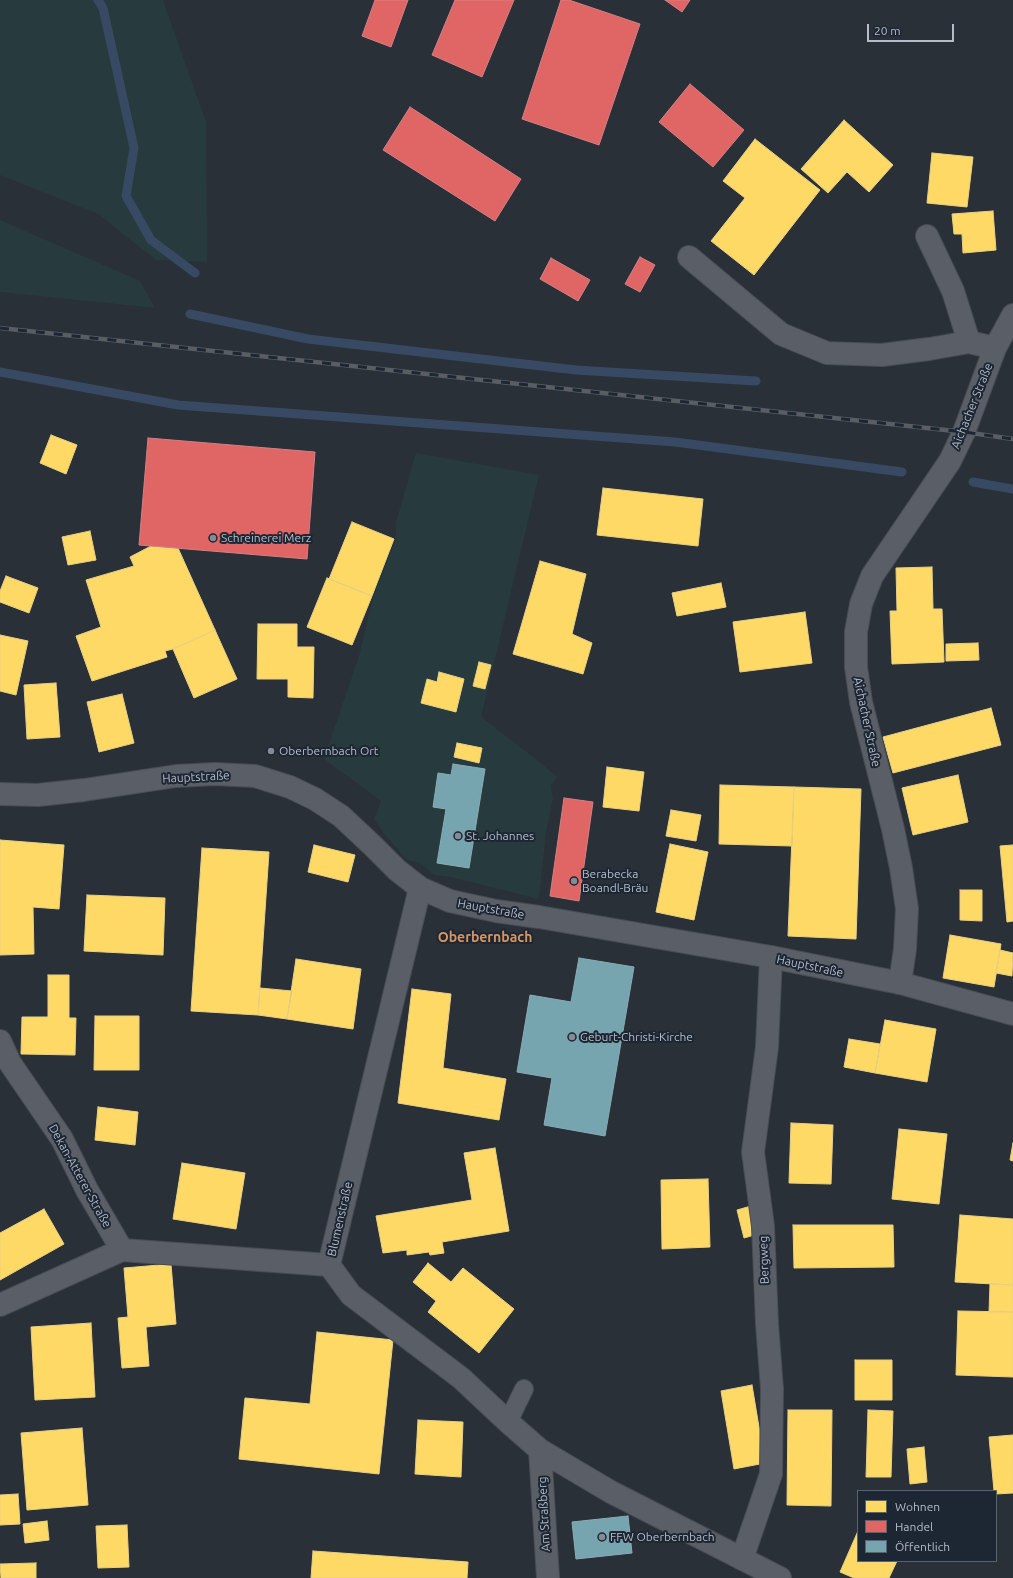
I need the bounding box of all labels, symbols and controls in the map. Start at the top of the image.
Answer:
scale bar [869,16,956,42]
text: 20 m [874,24,901,37]
street label: Aichacher Straße [948,361,996,451]
place label: Schreinerei Merz [221,531,311,545]
marker: Schreinerei Merz [208,533,218,543]
street label: Aichacher Straße [850,676,884,768]
place label: Oberbernbach Ort [279,744,378,758]
marker: Oberbernbach Ort [266,746,276,756]
street label: Hauptstraße [162,768,230,786]
place label: St. Johannes [466,829,534,843]
marker: St. Johannes [453,831,463,841]
place label: Berabecka Boandl-Bräu [582,867,648,895]
marker: Berabecka Boandl-Bräu [569,876,579,886]
street label: Hauptstraße [456,896,526,922]
district label: Oberbernbach [438,929,532,945]
street label: Hauptstraße [775,952,845,980]
place label: Geburt-Christi-Kirche [580,1030,693,1044]
marker: Geburt-Christi-Kirche [567,1032,577,1042]
street label: Dekan-Atterer-Straße [46,1122,114,1230]
street label: Blumenstraße [324,1180,356,1258]
street label: Bergweg [756,1236,772,1284]
street label: Am Straßberg [535,1476,553,1552]
legend [857,1490,997,1562]
text: Wohnen [895,1500,940,1513]
text: Handel [895,1520,933,1533]
place label: FFW Oberbernbach [610,1530,715,1544]
marker: FFW Oberbernbach [597,1532,607,1542]
text: Öffentlich [895,1540,950,1553]

